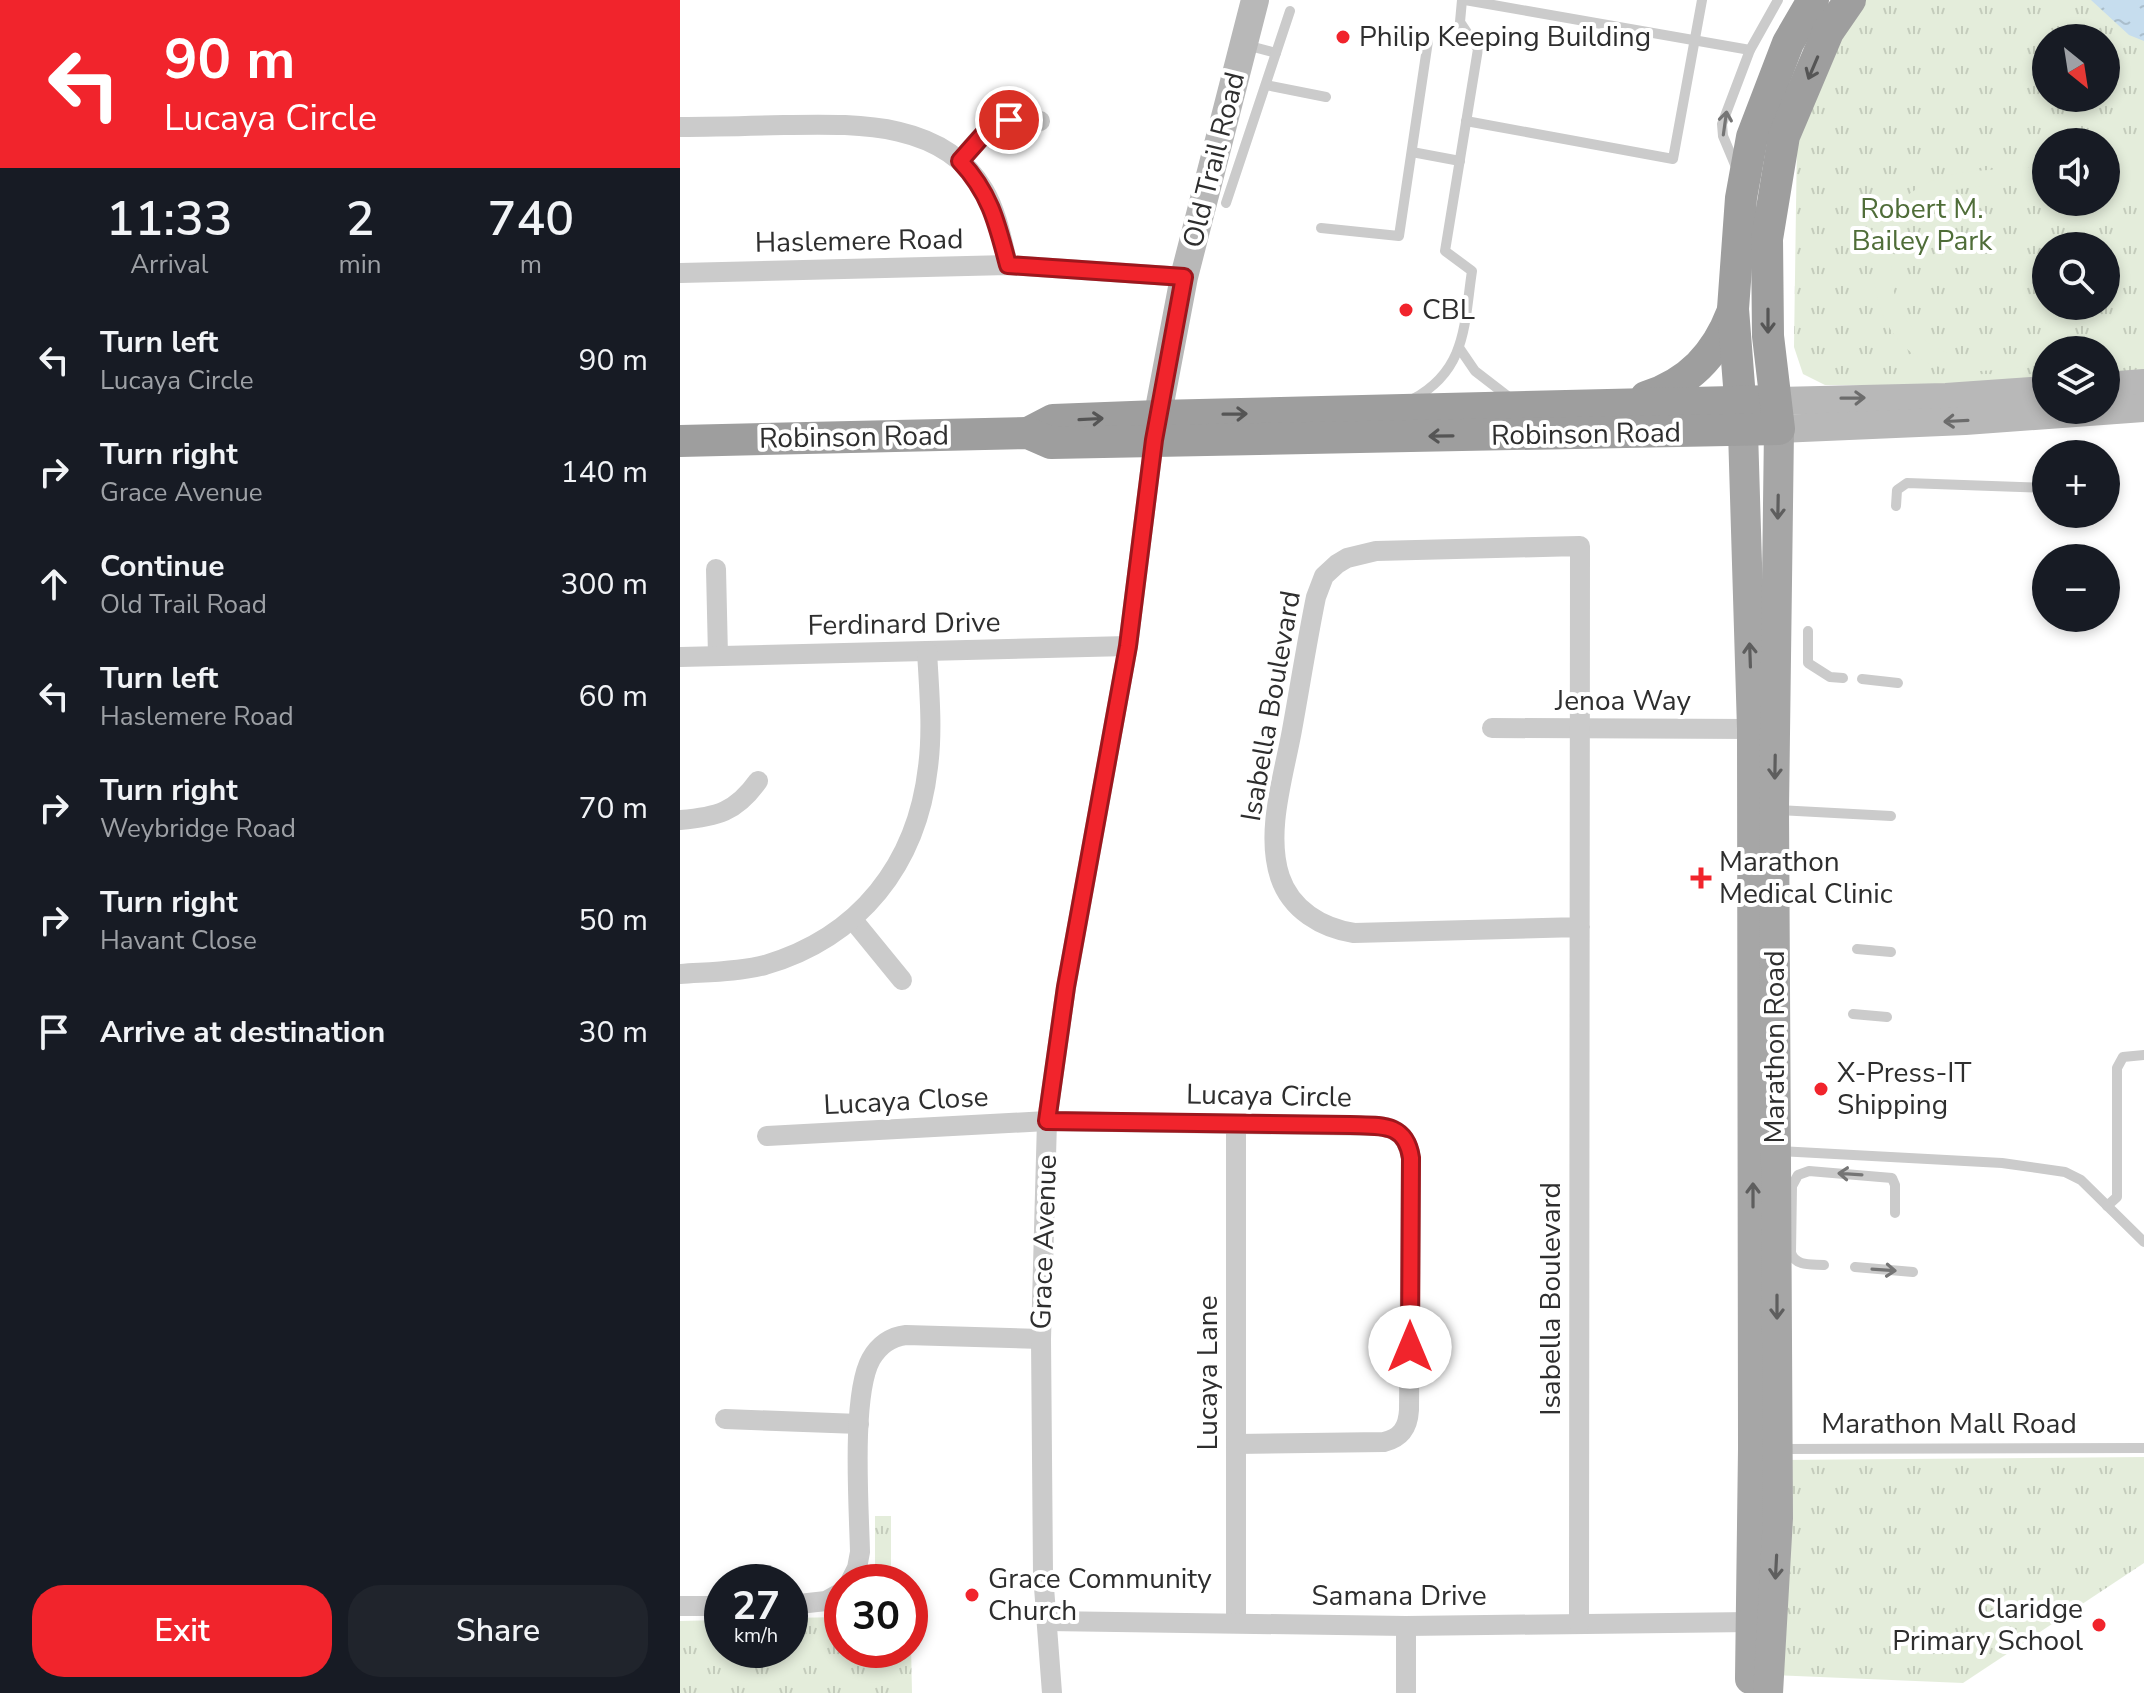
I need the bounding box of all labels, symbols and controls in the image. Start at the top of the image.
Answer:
place label: Philip Keeping Building [1359,18,1651,56]
text: 90 m [164,21,295,98]
north arrow [2032,24,2120,112]
map controls [2032,24,2120,632]
marker: Philip Keeping Building [1334,28,1352,46]
icon: left [32,32,136,136]
one-way arrow [1804,55,1819,80]
street label: Old Trail Road [1174,68,1254,252]
pin [975,86,1043,154]
text: Lucaya Circle [164,94,377,143]
icon: arrive [987,98,1031,142]
one-way arrow [1718,111,1733,137]
button: sound [2032,128,2120,216]
text: 11:33 [106,186,233,252]
text: 2 [346,186,374,252]
text: 740 [488,186,574,252]
park label: Robert M. Bailey Park [1852,190,1993,260]
street label: Haslemere Road [754,220,964,262]
button: search [2032,232,2120,320]
text: Arrival [130,247,208,282]
text: min [339,247,382,282]
text: m [520,247,542,282]
place label: CBL [1422,291,1475,329]
marker: CBL [1397,301,1415,319]
one-way arrow [1760,307,1776,334]
text: Turn left [100,322,218,363]
button: layers [2032,336,2120,424]
icon: left [32,338,76,382]
text: 90 m [579,340,648,381]
text: Lucaya Circle [100,363,254,398]
one-way arrow [1839,390,1866,406]
one-way arrow [1222,406,1248,422]
one-way arrow [1077,411,1104,426]
street label: Robinson Road [1491,413,1681,455]
one-way arrow [1943,414,1970,429]
street label: Robinson Road [759,416,949,458]
one-way arrow [1428,428,1455,444]
text: Turn right [100,434,238,475]
button: + [2032,440,2120,528]
icon: right [32,450,76,494]
text: 140 m [561,452,648,493]
text: Grace Avenue [100,475,263,510]
one-way arrow [1770,493,1786,520]
button: − [2032,544,2120,632]
text: Continue [100,546,225,587]
icon: ahead [32,562,76,606]
text: 300 m [561,564,648,605]
text: Old Trail Road [100,587,267,622]
street label: Isabella Boulevard [1232,588,1310,824]
street label: Ferdinard Drive [807,603,1001,645]
one-way arrow [1743,642,1758,669]
text: Turn left [100,658,218,699]
icon: left [32,674,76,718]
text: 60 m [579,676,648,717]
street label: Jenoa Way [1554,682,1692,720]
text: Haslemere Road [100,699,294,734]
one-way arrow [1767,753,1783,780]
text: Turn right [100,770,238,811]
icon: right [32,786,76,830]
text: 70 m [579,788,648,829]
text: Weybridge Road [100,811,296,846]
place label: Marathon Medical Clinic [1719,843,1893,913]
marker: Marathon Medical Clinic [1690,867,1712,889]
text: Turn right [100,882,238,923]
icon: right [32,898,76,942]
text: 50 m [579,900,648,941]
text: Havant Close [100,923,257,958]
street label: Marathon Road [1756,950,1794,1144]
icon: arrive [32,1010,76,1054]
text: Arrive at destination [100,1012,385,1053]
text: 30 m [579,1012,648,1053]
place label: X-Press-IT Shipping [1837,1054,1971,1124]
street label: Lucaya Circle [1186,1076,1352,1116]
street label: Lucaya Close [822,1078,990,1124]
marker: X-Press-IT Shipping [1812,1080,1830,1098]
street label: Grace Avenue [1022,1154,1066,1330]
one-way arrow [1837,1166,1864,1181]
street label: Isabella Boulevard [1532,1182,1570,1416]
one-way arrow [1745,1182,1761,1209]
one-way arrow [1870,1263,1897,1278]
one-way arrow [1769,1293,1785,1320]
street label: Lucaya Lane [1189,1295,1227,1451]
position arrow [1368,1305,1452,1389]
street label: Marathon Mall Road [1821,1405,2077,1443]
one-way arrow [1768,1553,1783,1580]
place label: Grace Community Church [988,1560,1212,1630]
speed limit sign: 30 [824,1564,928,1668]
street label: Samana Drive [1311,1577,1487,1615]
text: 27 [732,1579,780,1633]
button: Exit [32,1585,332,1677]
button: Share [348,1585,648,1677]
marker: Grace Community Church [963,1586,981,1604]
place label: Claridge Primary School [1892,1590,2084,1660]
marker: Claridge Primary School [2090,1616,2108,1634]
text: km/h [734,1622,778,1649]

